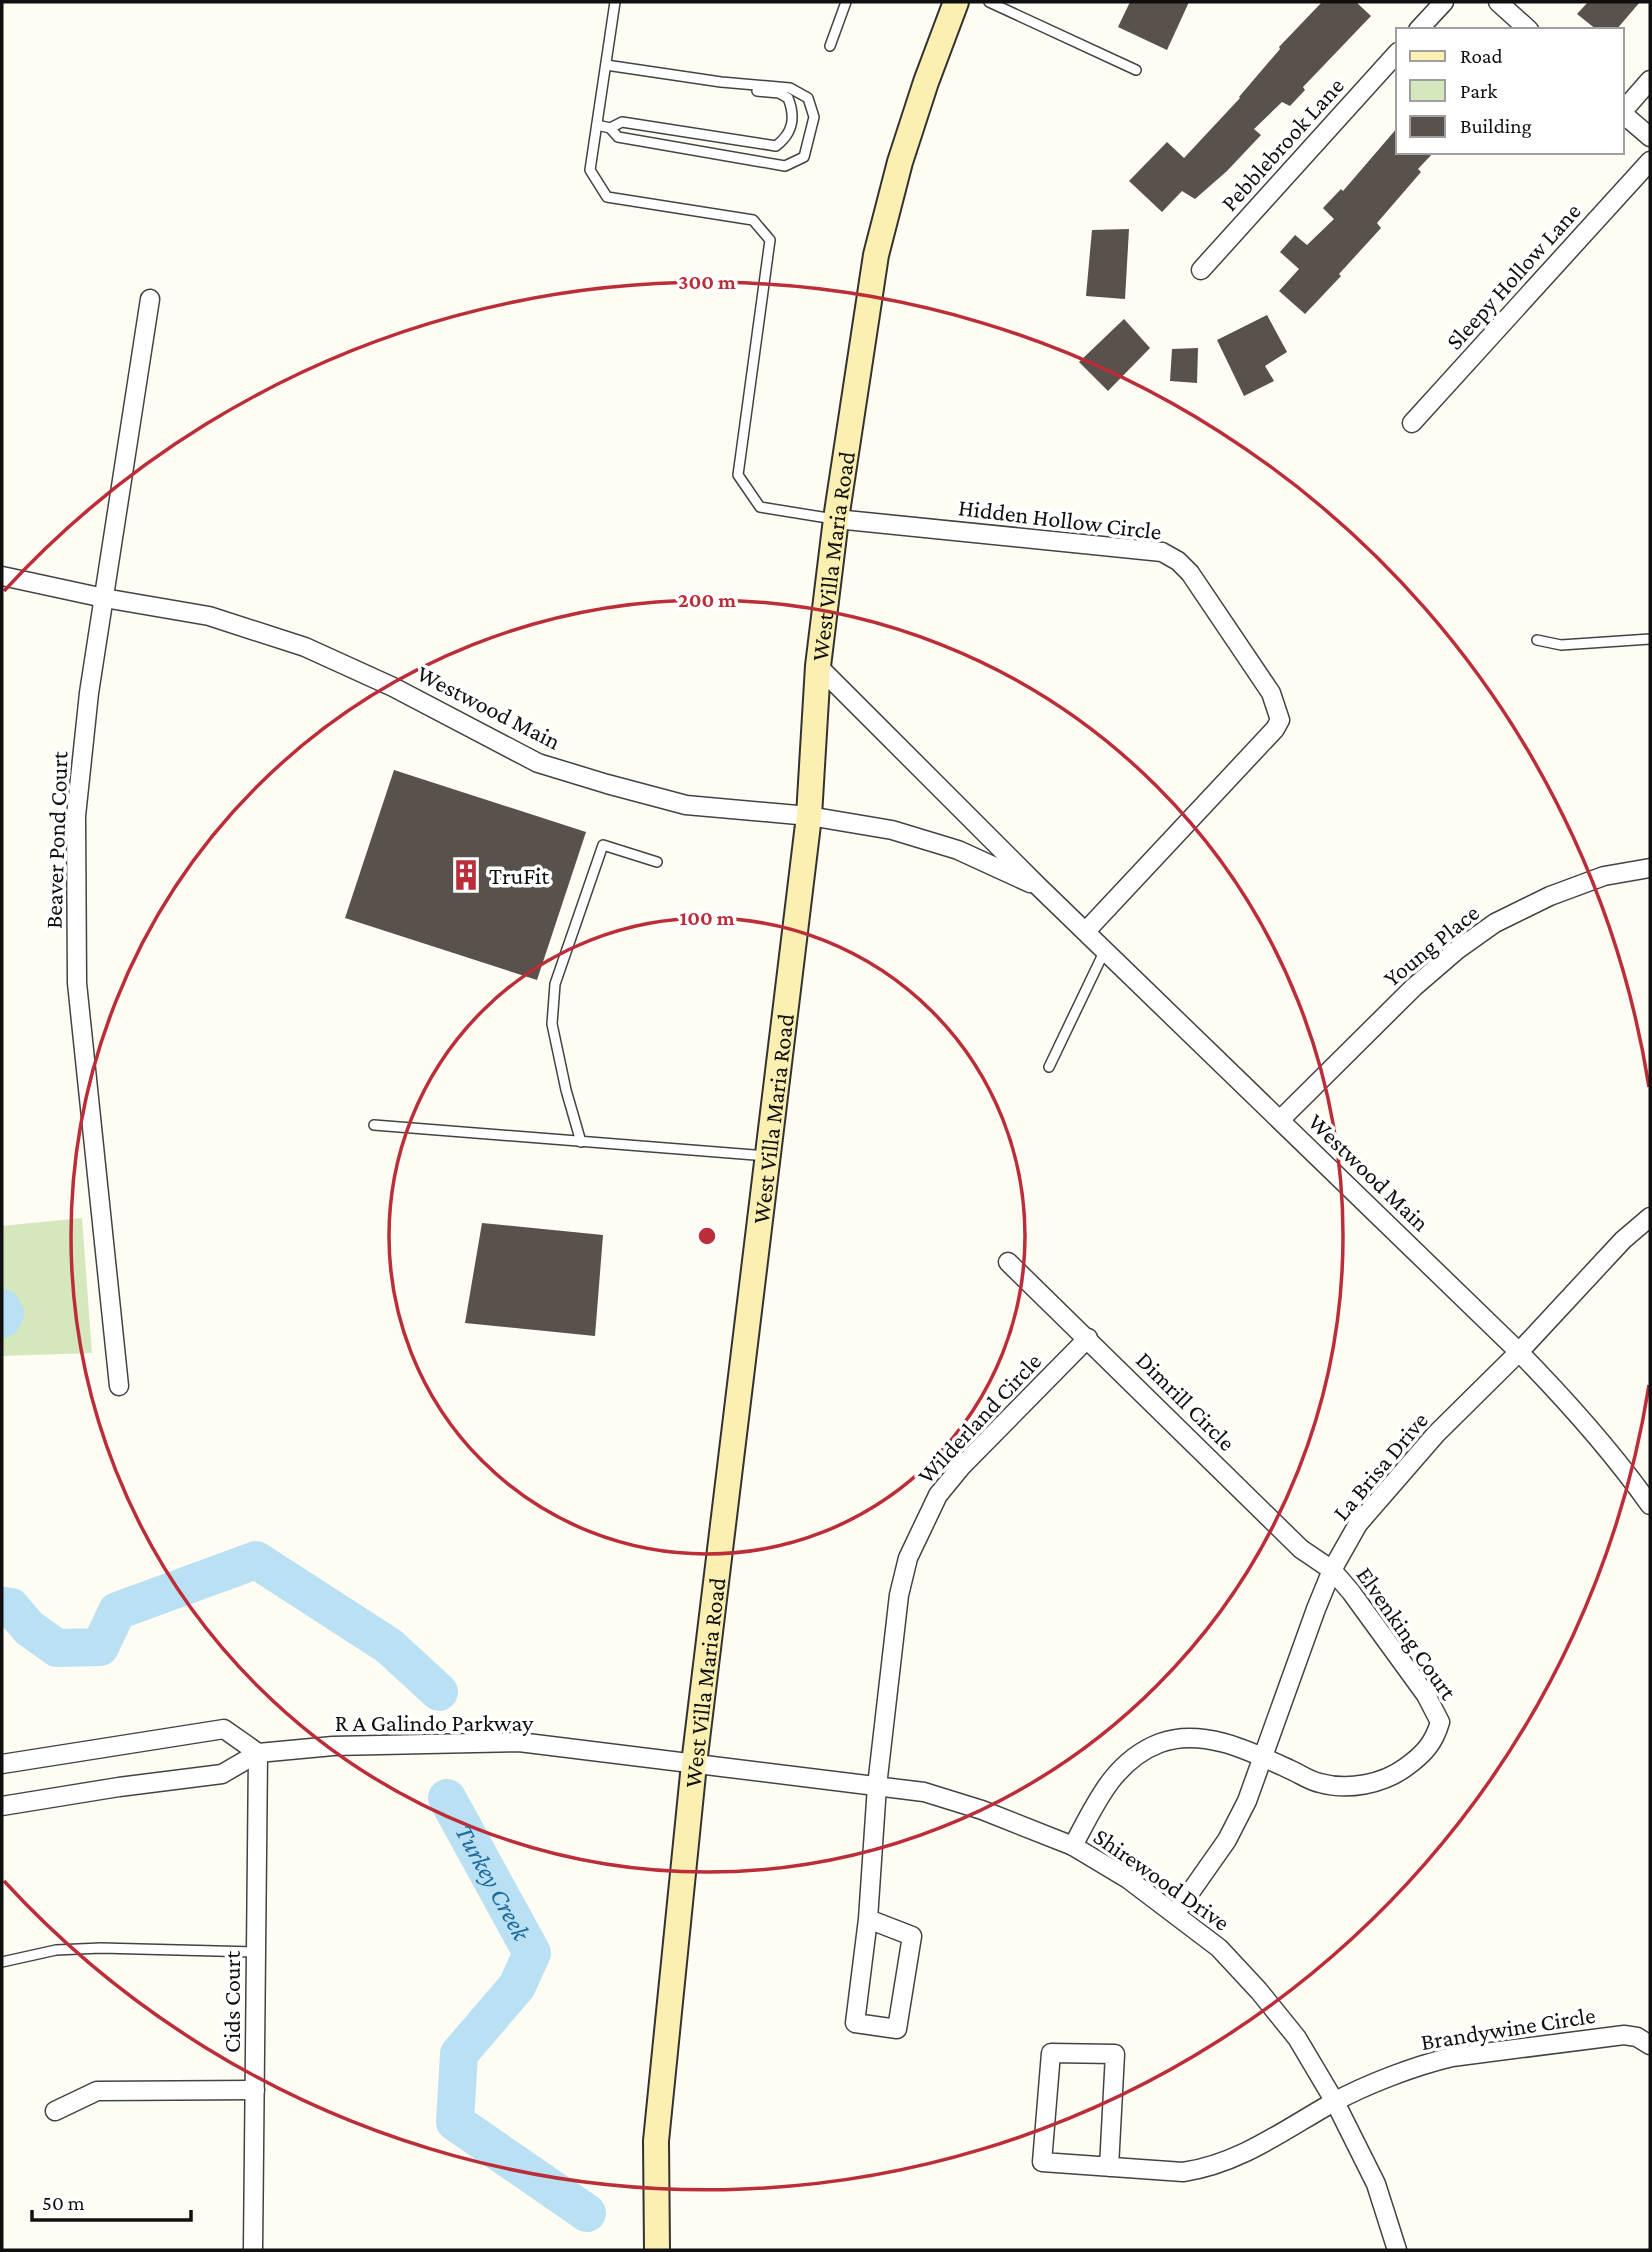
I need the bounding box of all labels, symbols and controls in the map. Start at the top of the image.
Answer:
legend [1396,28,1624,154]
text: Road [1460,44,1503,68]
street label: Pebblebrook Lane [1215,72,1349,216]
text: Park [1460,79,1497,103]
text: Building [1460,114,1532,138]
street label: Sleepy Hollow Lane [1440,197,1586,355]
text: 300 m [678,270,736,294]
street label: West Villa Maria Road [805,449,860,663]
street label: Hidden Hollow Circle [957,493,1163,545]
text: 200 m [678,588,736,612]
street label: Westwood Main [413,659,565,755]
street label: Beaver Pond Court [39,750,73,929]
building icon: TruFit [449,858,483,892]
place label: TruFit [489,862,550,889]
street label: Young Place [1378,898,1484,992]
text: 100 m [679,906,735,930]
street label: West Villa Maria Road [746,1012,798,1225]
street label: Westwood Main [1303,1108,1435,1236]
centre of rings [695,1224,719,1248]
street label: Dimrill Circle [1131,1346,1241,1456]
street label: Wilderland Circle [912,1347,1046,1489]
street label: La Brisa Drive [1327,1406,1433,1526]
street label: Elvenking Court [1351,1562,1463,1705]
street label: West Villa Maria Road [678,1576,730,1789]
street label: R A Galindo Parkway [335,1709,534,1736]
water label: Turkey Creek [450,1819,537,1947]
street label: Shirewood Drive [1089,1822,1235,1936]
street label: Cids Court [218,1950,245,2053]
street label: Brandywine Circle [1419,2001,1597,2055]
scale bar [32,2178,191,2222]
text: 50 m [42,2191,85,2215]

